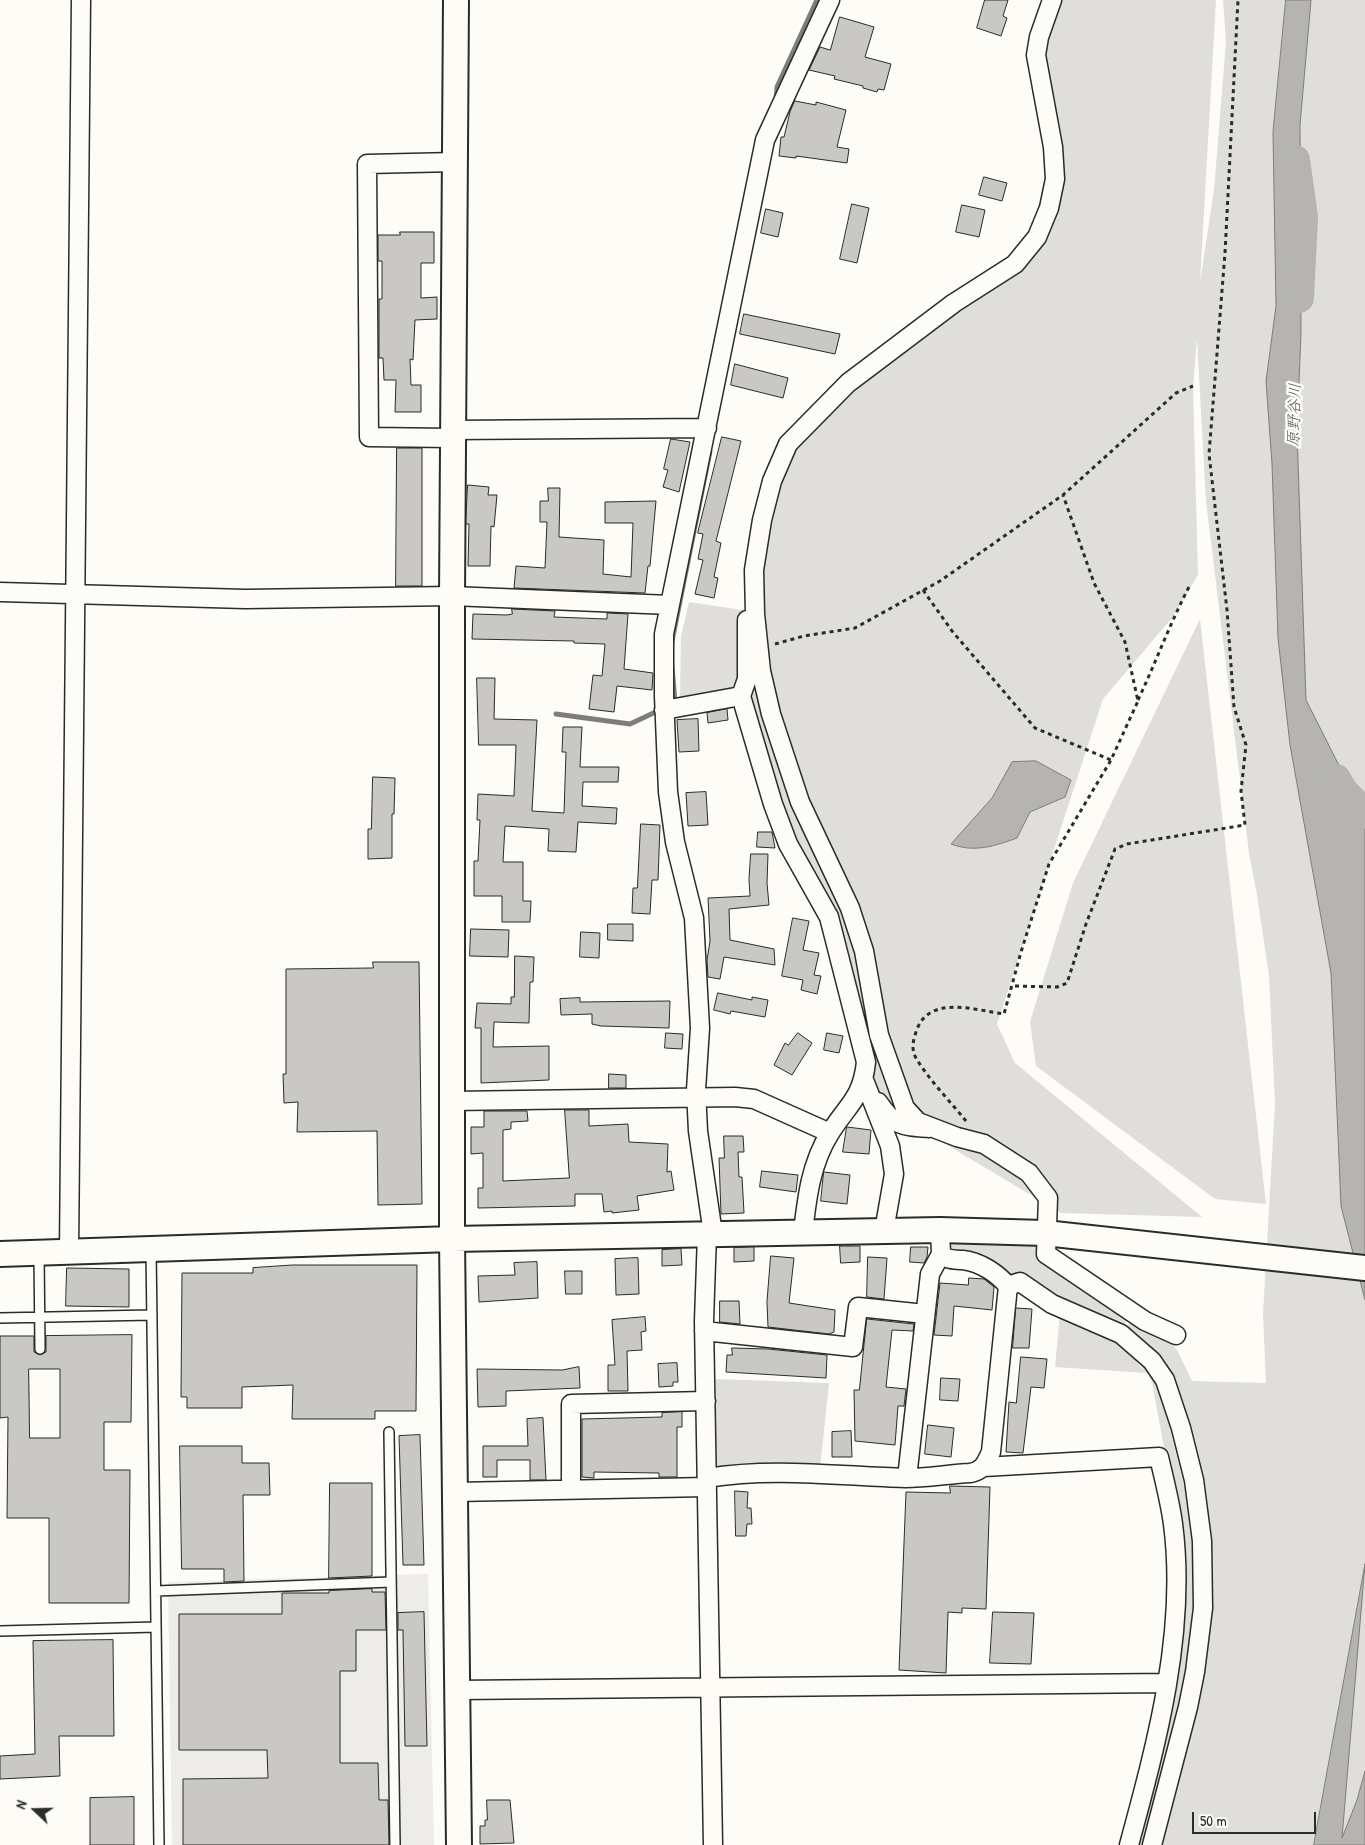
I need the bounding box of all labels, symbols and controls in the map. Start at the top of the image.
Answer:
water label: 原野谷川 [1284,383,1306,447]
north arrow [10,1785,60,1835]
text: N [10,1798,31,1811]
scale bar [1195,1802,1319,1834]
text: 50 m [1200,1810,1227,1831]

